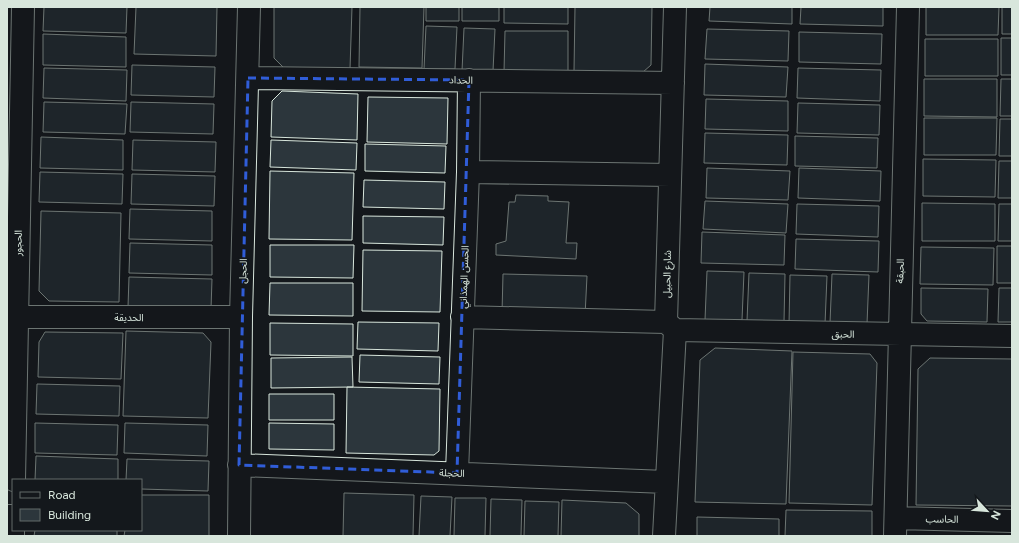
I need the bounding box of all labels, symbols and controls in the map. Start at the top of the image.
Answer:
street label: الحداد [449,73,473,87]
street label: الحجور [11,230,25,257]
street label: الحسن الهمذاني [456,245,473,309]
street label: شارع الحبيل [660,250,675,298]
street label: الحجل [236,258,250,284]
street label: الحبقة [893,258,907,284]
street label: الحديقة [114,311,144,324]
street label: الحبق [831,327,855,341]
street label: الحجلة [439,466,465,480]
legend [12,479,142,531]
text: Road [48,488,76,502]
north arrow [967,491,1007,531]
text: Building [48,508,91,522]
text: N [988,508,1003,522]
street label: الحاسب [925,512,959,526]

